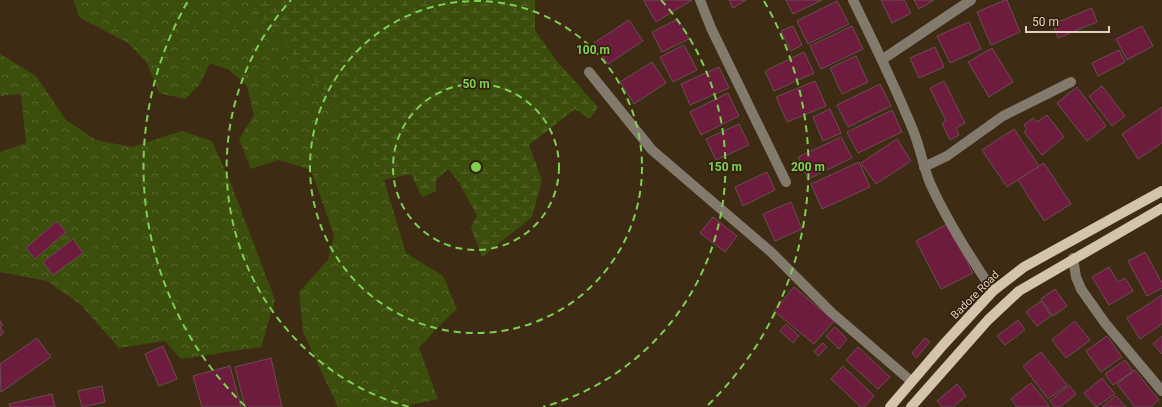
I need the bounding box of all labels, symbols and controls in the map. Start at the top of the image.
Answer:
scale bar [1026,8,1109,34]
text: 50 m [1032,15,1059,29]
text: 100 m [576,43,610,57]
text: 50 m [462,77,490,91]
centre of rings [469,160,483,174]
text: 150 m [708,160,742,174]
text: 200 m [791,160,825,174]
street label: Badore Road [948,268,1002,322]

